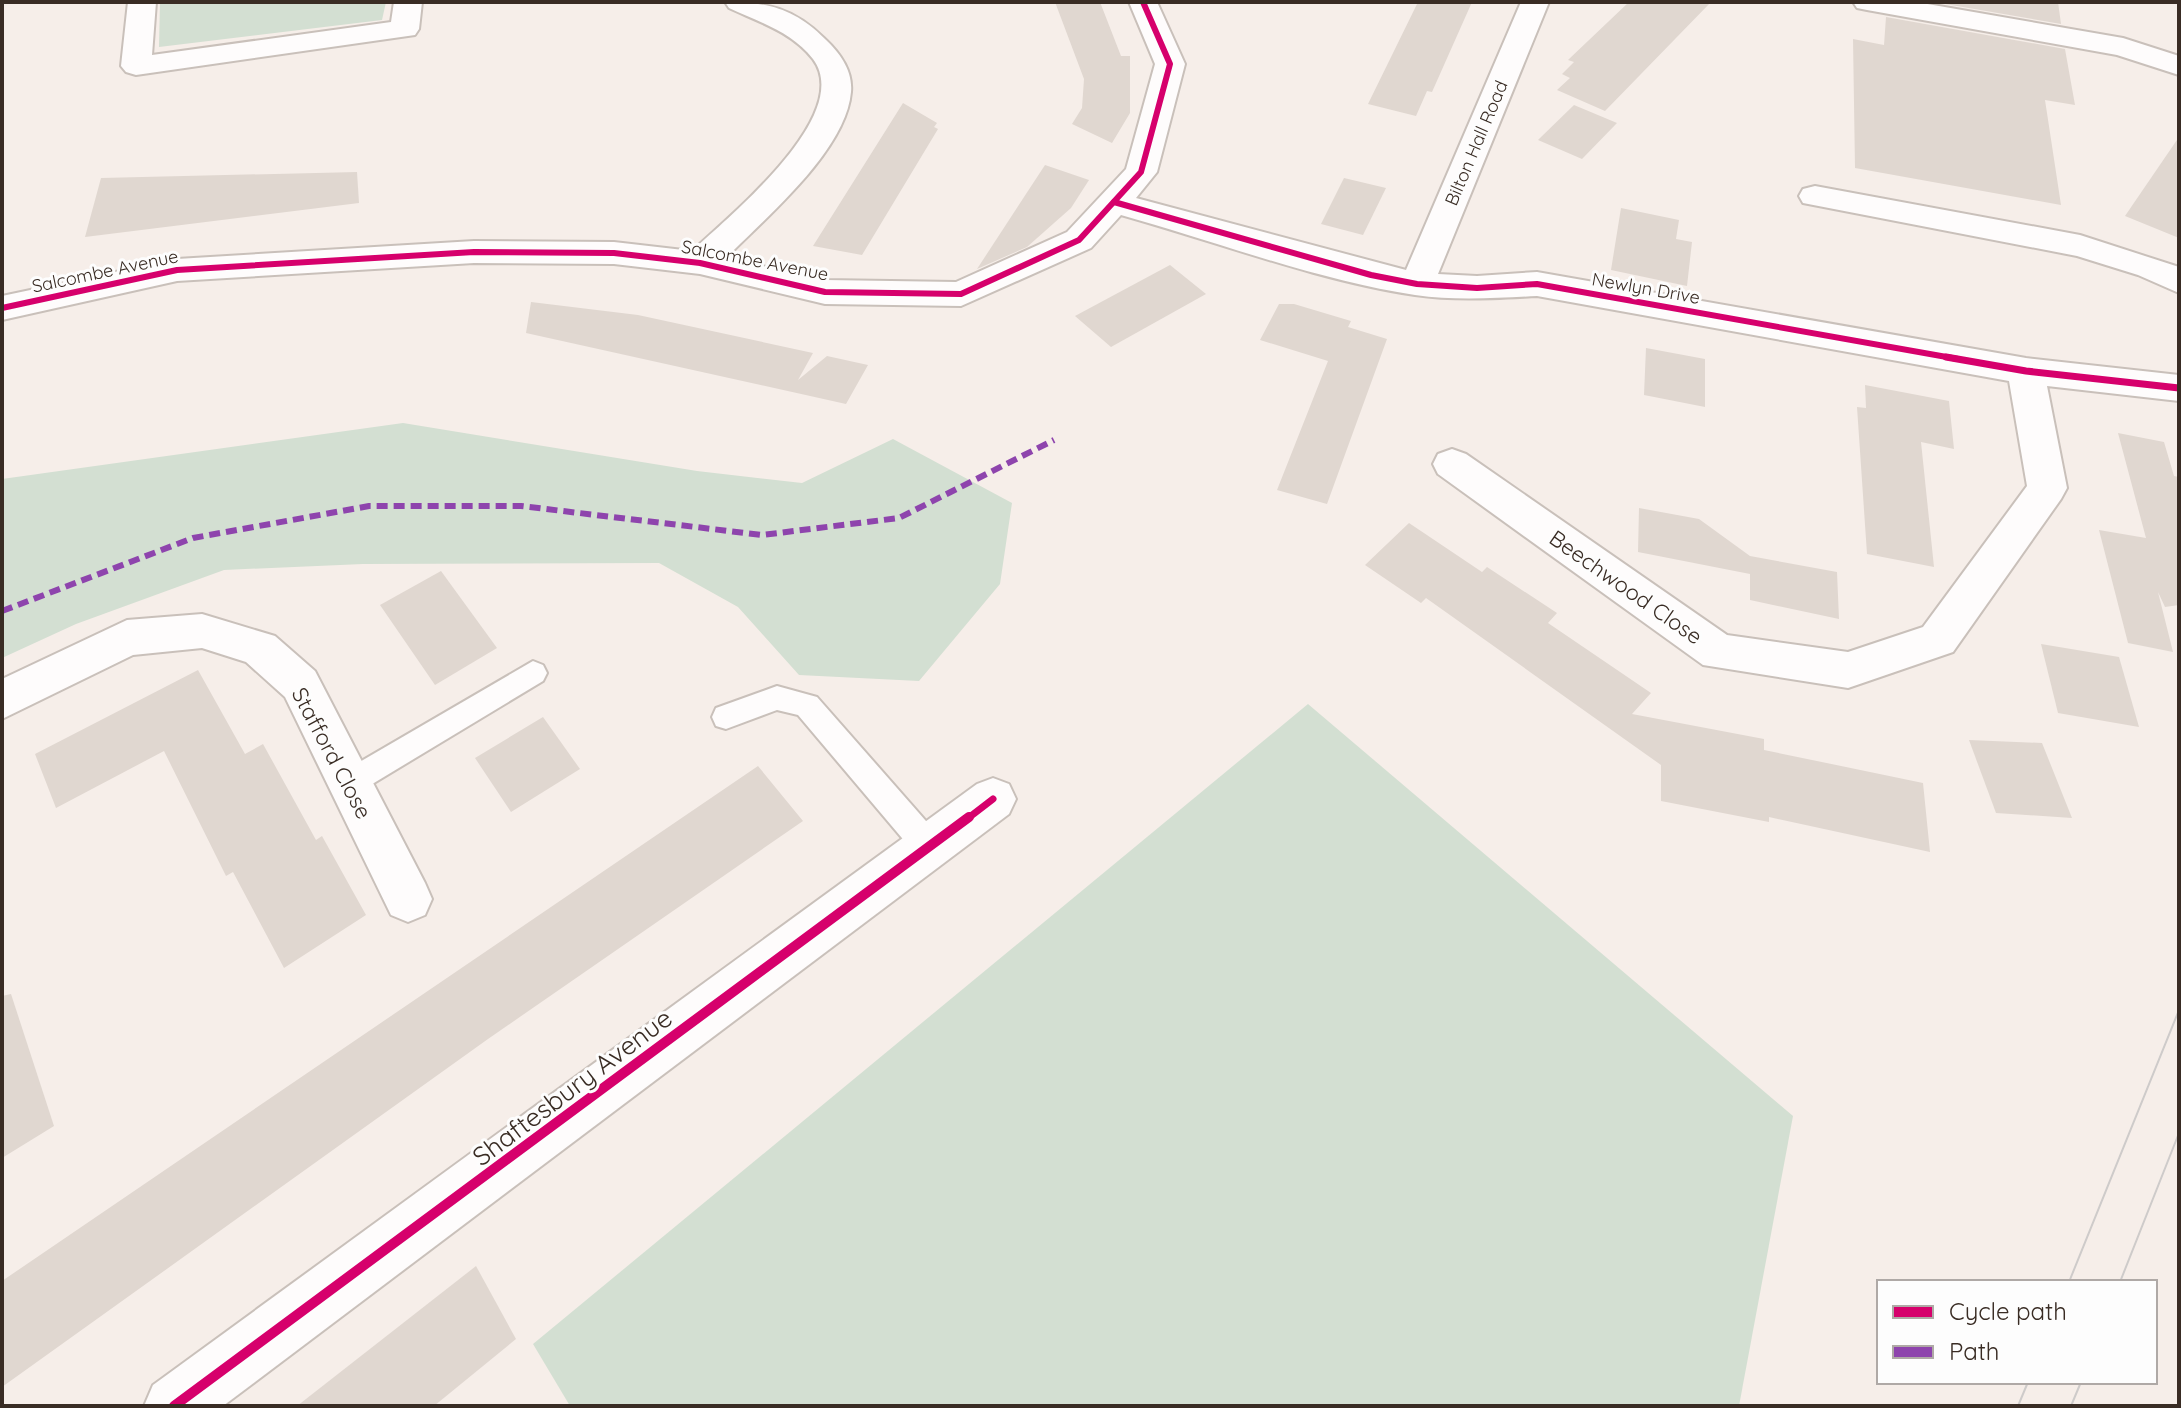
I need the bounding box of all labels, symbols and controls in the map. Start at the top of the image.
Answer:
street label: Bilton Hall Road [1439,77,1513,209]
street label: Salcombe Avenue [680,234,830,286]
street label: Salcombe Avenue [30,244,180,298]
street label: Newlyn Drive [1590,267,1702,309]
street label: Beechwood Close [1544,524,1708,650]
street label: Stafford Close [286,682,378,824]
street label: Shaftesbury Avenue [466,1001,678,1173]
legend [1877,1280,2157,1384]
text: Cycle path [1949,1296,2067,1326]
text: Path [1949,1336,2000,1366]

